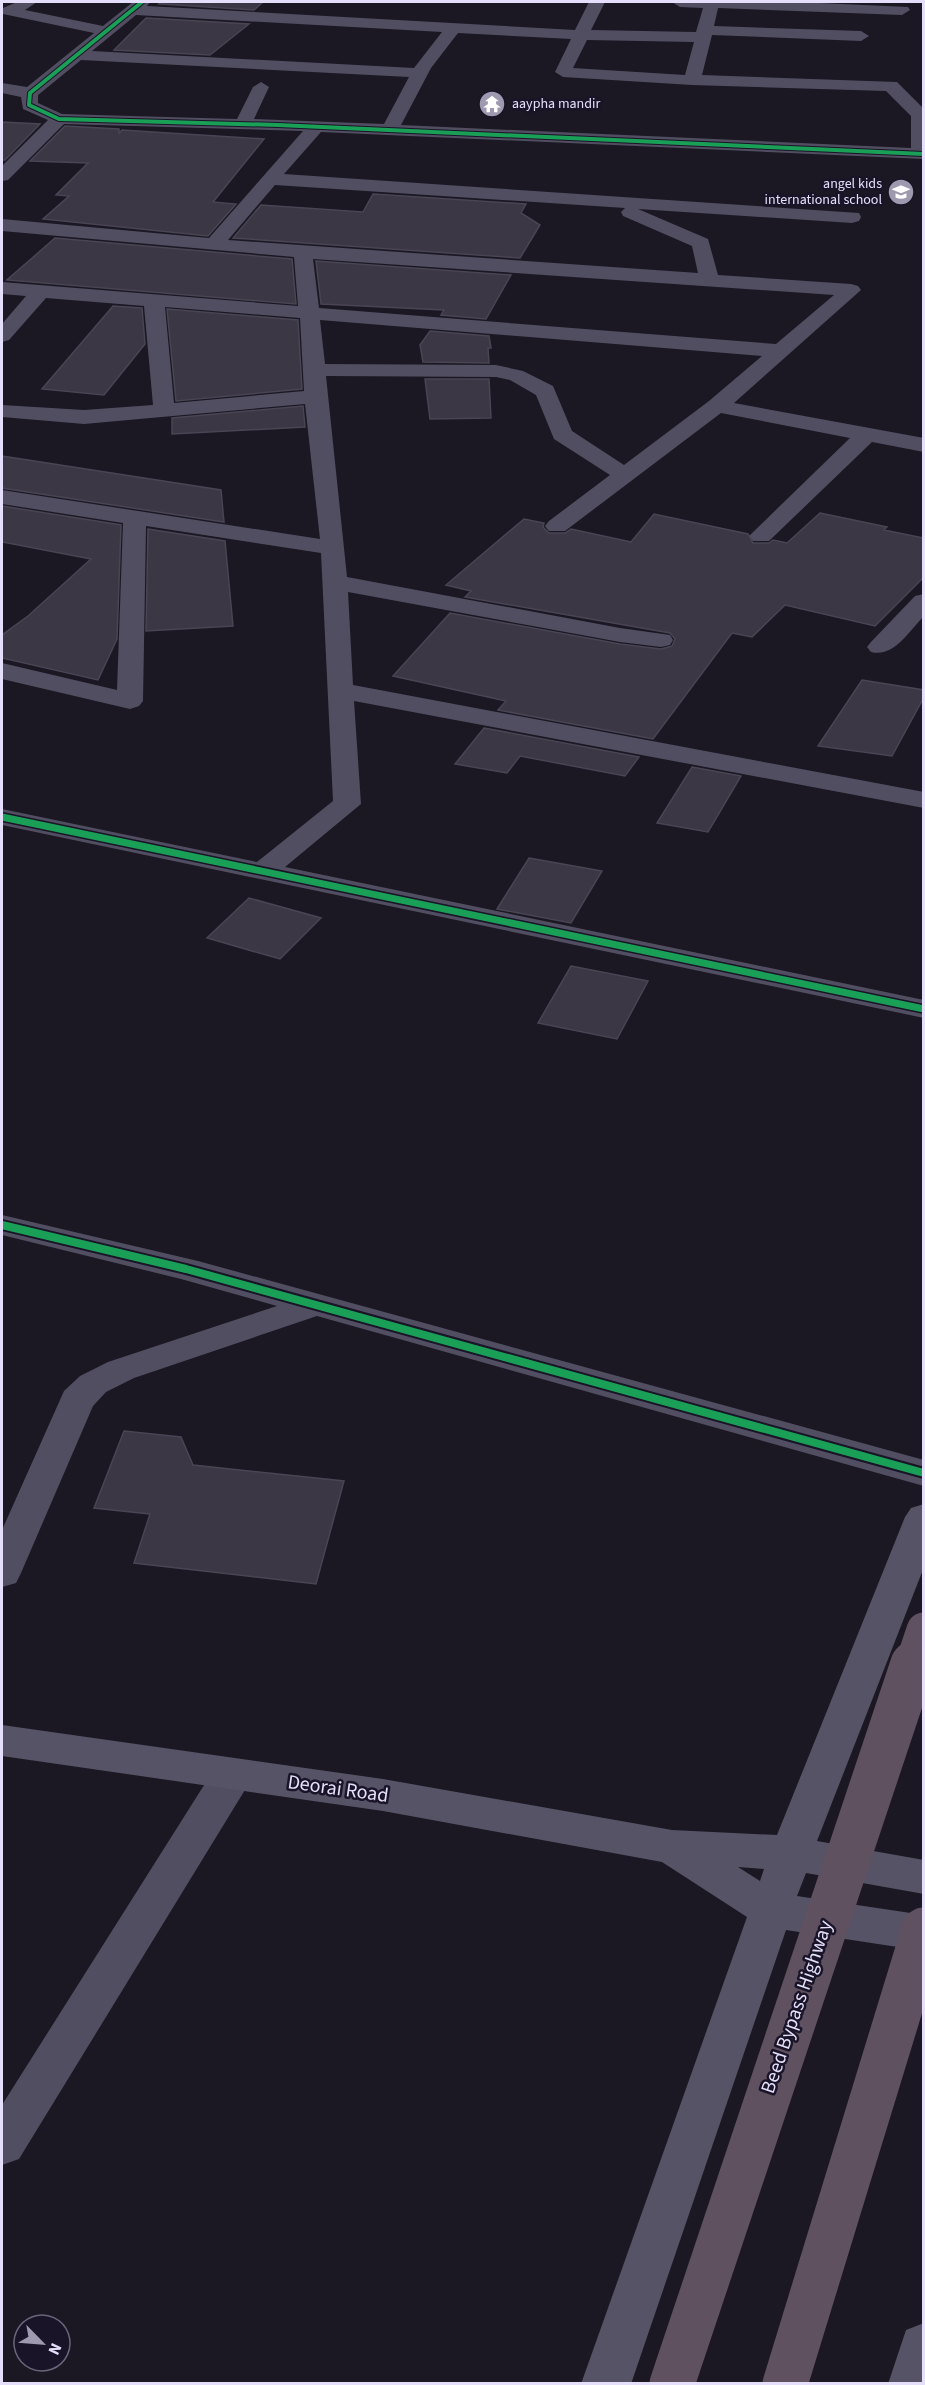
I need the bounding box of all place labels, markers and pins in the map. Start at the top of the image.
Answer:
temple icon: aaypha mandir [477,89,507,119]
place label: aaypha mandir [512,94,600,114]
place label: angel kids international school [765,174,882,210]
school or university icon: angel kids international school [886,177,916,207]

